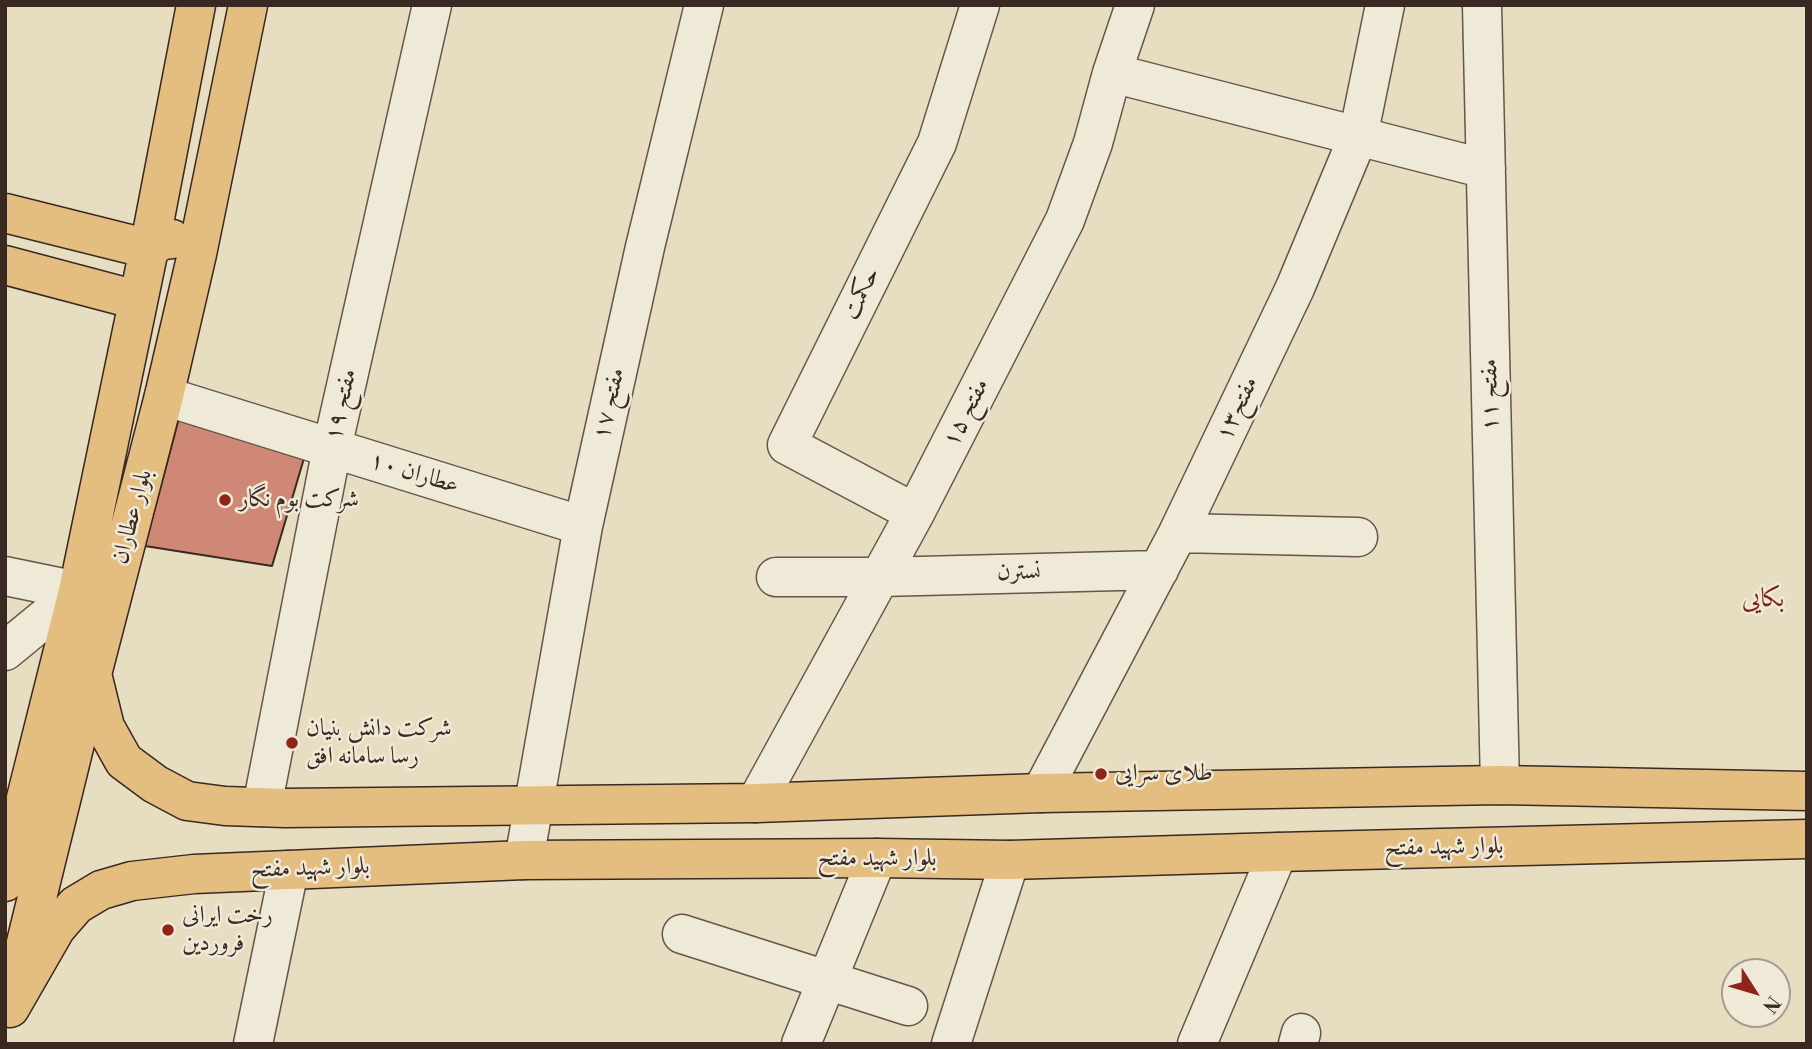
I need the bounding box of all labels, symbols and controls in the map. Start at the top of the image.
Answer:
street label: حکمت [837,263,887,325]
street label: مفتح ۱۱ [1476,358,1506,432]
street label: مفتح ۱۷ [588,365,632,443]
street label: مفتح ۱۹ [320,366,364,444]
street label: مفتح۱۳ [1211,372,1265,446]
street label: مفتح ۱۵ [938,374,996,452]
street label: عطاران ۱۰ [366,447,462,501]
street label: بلوار عطاران [107,467,159,567]
place label: شرکت بوم نگار [239,486,359,514]
marker: شرکت بوم نگار [217,492,233,508]
street label: نسترن [997,558,1041,588]
district label: بکایی [1742,584,1784,616]
place label: شرکت دانش بنیان رسا سامانه افق [306,715,452,771]
marker: شرکت دانش بنیان رسا سامانه افق [284,735,300,751]
place label: طلای سرایی [1115,760,1213,788]
marker: طلای سرایی [1093,766,1109,782]
street label: بلوار شهید مفتح [1384,833,1504,863]
street label: بلوار شهید مفتح [817,845,937,873]
street label: بلوار شهید مفتح [250,853,370,885]
place label: رخت ایرانی فروردین [182,902,273,958]
marker: رخت ایرانی فروردین [160,922,176,938]
north arrow [1721,958,1791,1028]
text: N [1757,991,1785,1018]

